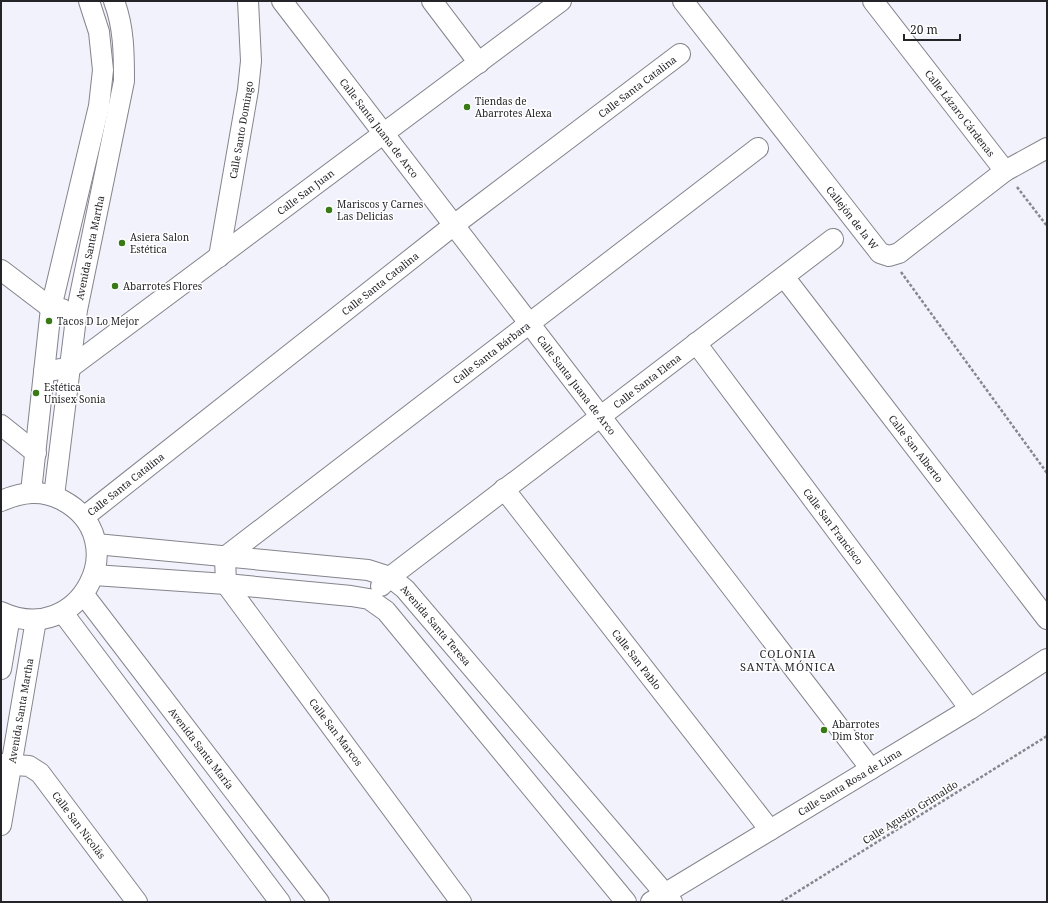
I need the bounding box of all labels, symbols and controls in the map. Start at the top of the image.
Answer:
scale bar [904,16,960,42]
text: 20 m [910,21,938,38]
street label: Calle Santa Catalina [595,52,679,121]
street label: Calle Lázaro Cárdenas [922,67,999,160]
street label: Calle Santa Juana de Arco [337,75,422,181]
street label: Calle Santo Domingo [226,80,256,180]
place label: Tiendas de Abarrotes Alexa [475,94,552,120]
marker: Tiendas de Abarrotes Alexa [462,102,472,112]
street label: Calle San Juan [274,166,337,218]
street label: Callejón de la W [823,183,882,253]
street label: Avenida Santa Martha [72,194,107,301]
place label: Mariscos y Carnes Las Delicias [337,197,424,223]
marker: Mariscos y Carnes Las Delicias [324,205,334,215]
place label: Asiera Salon Estética [130,230,190,256]
marker: Asiera Salon Estética [117,238,127,248]
street label: Calle Santa Catalina [338,248,422,318]
place label: Abarrotes Flores [123,279,203,293]
marker: Abarrotes Flores [110,281,120,291]
place label: Tacos D Lo Mejor [57,314,139,328]
marker: Tacos D Lo Mejor [44,316,54,326]
street label: Calle Santa Bárbara [450,318,533,387]
street label: Calle Santa Juana de Arco [534,332,619,438]
street label: Calle Santa Elena [610,350,684,411]
place label: Estética Unisex Sonia [44,380,106,406]
marker: Estética Unisex Sonia [31,388,41,398]
street label: Calle San Alberto [886,412,947,485]
street label: Calle Santa Catalina [84,449,167,519]
street label: Calle San Francisco [800,485,867,568]
street label: Avenida Santa Teresa [398,581,475,669]
street label: Calle San Pablo [609,626,665,693]
district label: COLONIA SANTA MÓNICA [740,646,836,674]
street label: Avenida Santa Martha [5,657,36,764]
street label: Calle San Marcos [306,695,366,769]
street label: Avenida Santa María [165,704,237,792]
place label: Abarrotes Dim Stor [832,717,880,743]
marker: Abarrotes Dim Stor [819,725,829,735]
street label: Calle Santa Rosa de Lima [795,745,904,819]
street label: Calle Agustín Grimaldo [860,777,961,847]
street label: Calle San Nicolás [49,788,109,862]

